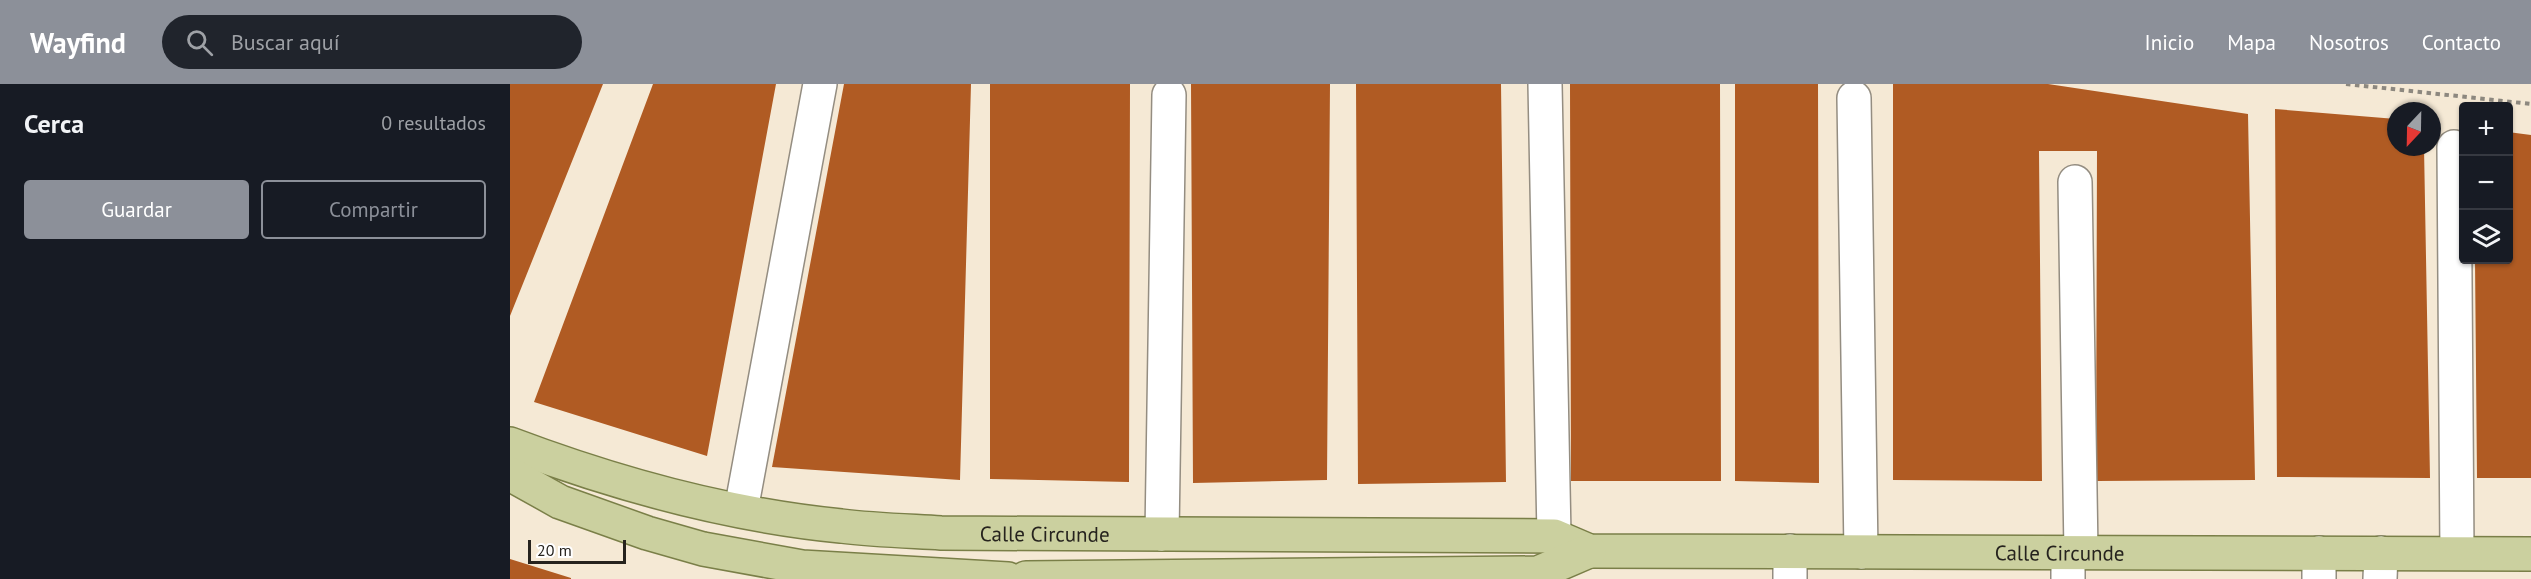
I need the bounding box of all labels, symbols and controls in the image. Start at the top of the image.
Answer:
search box [162,15,582,69]
text: Wayfind [30,24,126,61]
icon: search [183,26,216,59]
text: Buscar aquí [231,28,340,56]
text: Inicio [2145,29,2194,56]
text: Mapa [2227,29,2276,56]
text: Nosotros [2309,29,2389,56]
text: Contacto [2422,29,2501,56]
north arrow [2387,102,2441,156]
map controls [2459,102,2513,264]
button: + [2459,102,2513,156]
text: Cerca [24,107,84,140]
text: 0 resultados [381,110,486,136]
button: − [2459,156,2513,210]
button: Guardar [24,180,249,239]
button: Compartir [261,180,486,239]
button: layers [2459,210,2513,264]
street label: Calle Circunde [980,520,1110,547]
scale bar [528,537,626,564]
street label: Calle Circunde [1995,539,2125,566]
text: 20 m [537,540,572,560]

